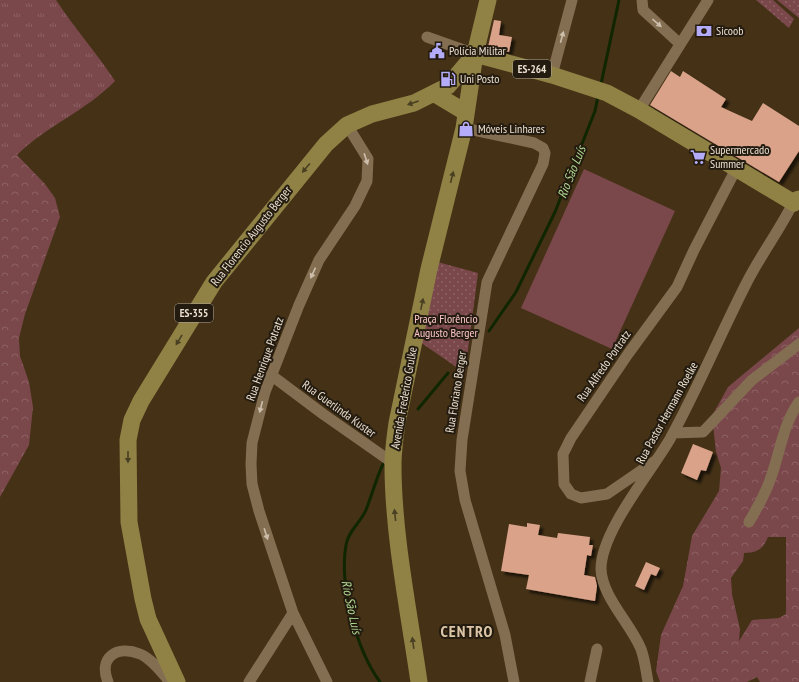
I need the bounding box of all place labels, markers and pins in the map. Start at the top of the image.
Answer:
bank icon: Sicoob [695,22,713,40]
place label: Sicoob [716,23,743,38]
public building icon: Polícia Militar [428,42,446,60]
place label: Polícia Militar [449,43,507,58]
fuel station icon: Uni Posto [439,70,457,88]
place label: Uni Posto [460,71,499,86]
shop icon: Móveis Linhares [457,120,475,138]
place label: Móveis Linhares [478,121,545,136]
place label: Supermercado Summer [710,142,769,171]
supermarket icon: Supermercado Summer [689,148,707,166]

